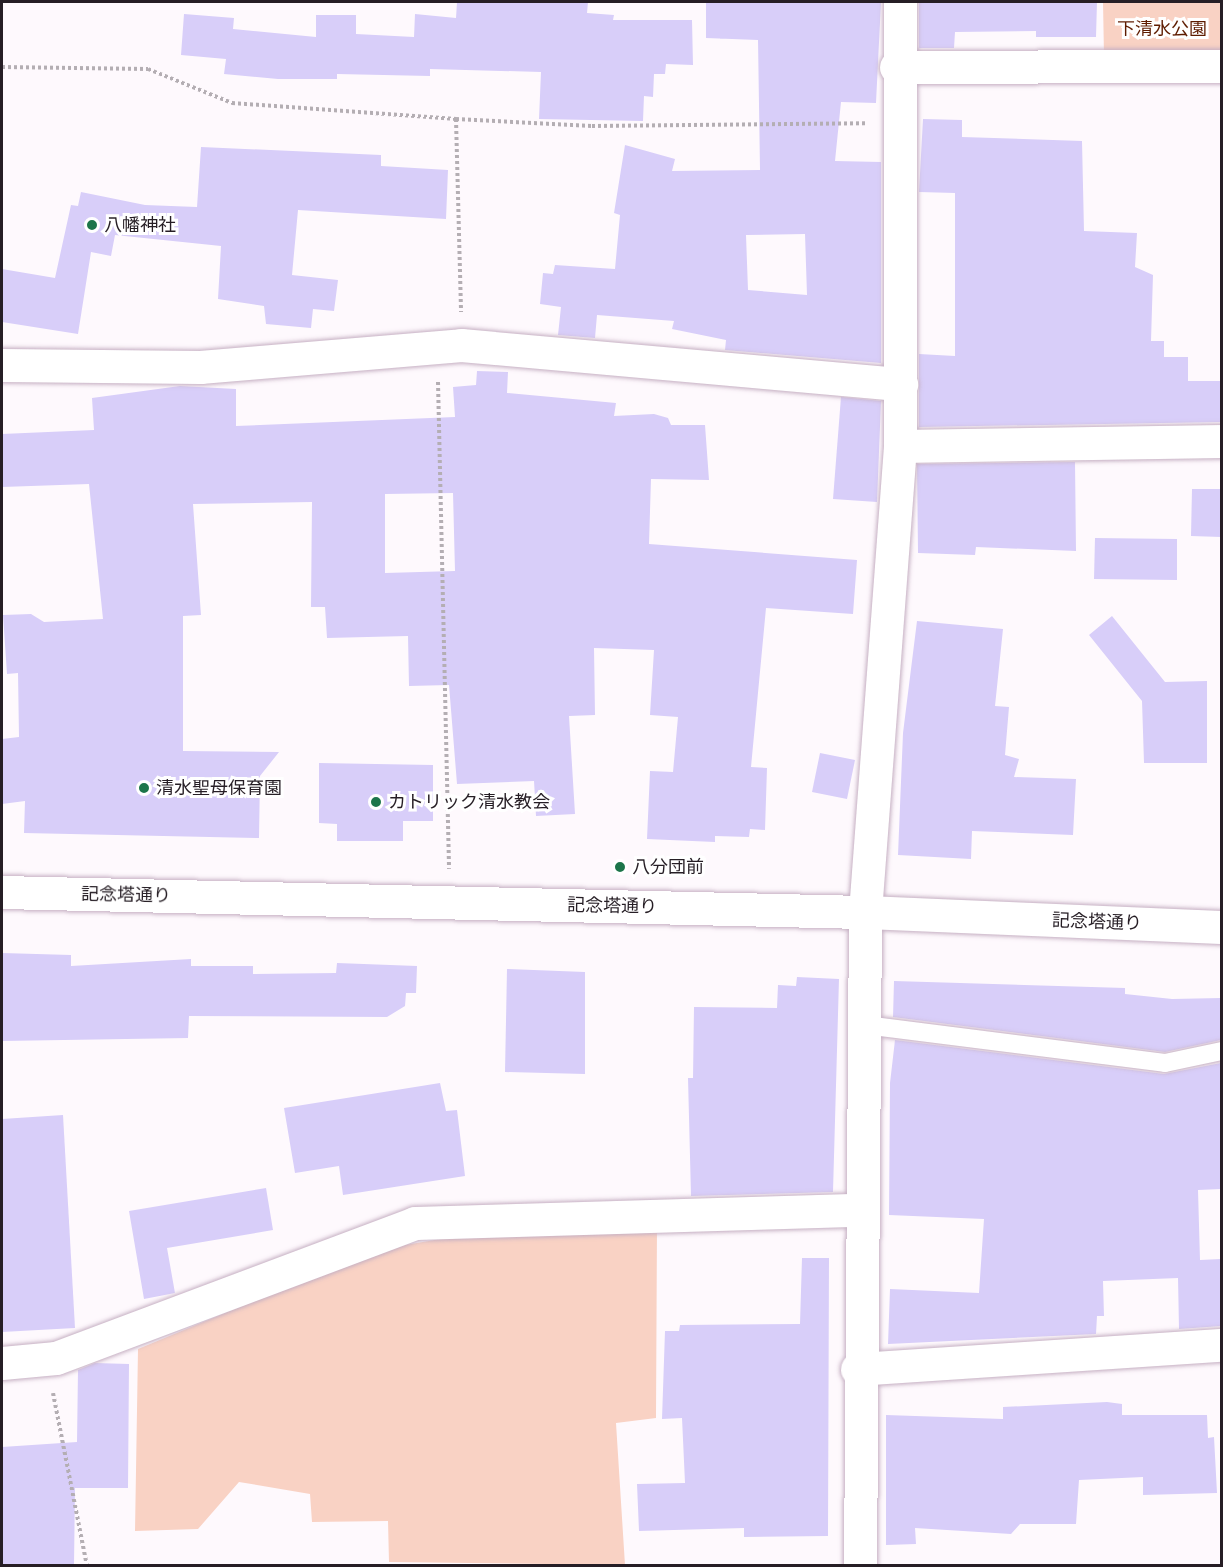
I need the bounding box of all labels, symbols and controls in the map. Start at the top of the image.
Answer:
park label: 下清水公園 [1117,18,1207,40]
place label: 八幡神社 [104,214,176,236]
marker: 八幡神社 [85,218,99,232]
place label: 清水聖母保育園 [156,777,282,799]
marker: 清水聖母保育園 [137,781,151,795]
place label: カトリック清水教会 [388,791,550,813]
marker: カトリック清水教会 [369,795,383,809]
place label: 八分団前 [632,856,704,878]
marker: 八分団前 [613,860,627,874]
street label: 記念塔通り [81,883,171,907]
street label: 記念塔通り [567,894,657,918]
street label: 記念塔通り [1052,910,1142,934]

